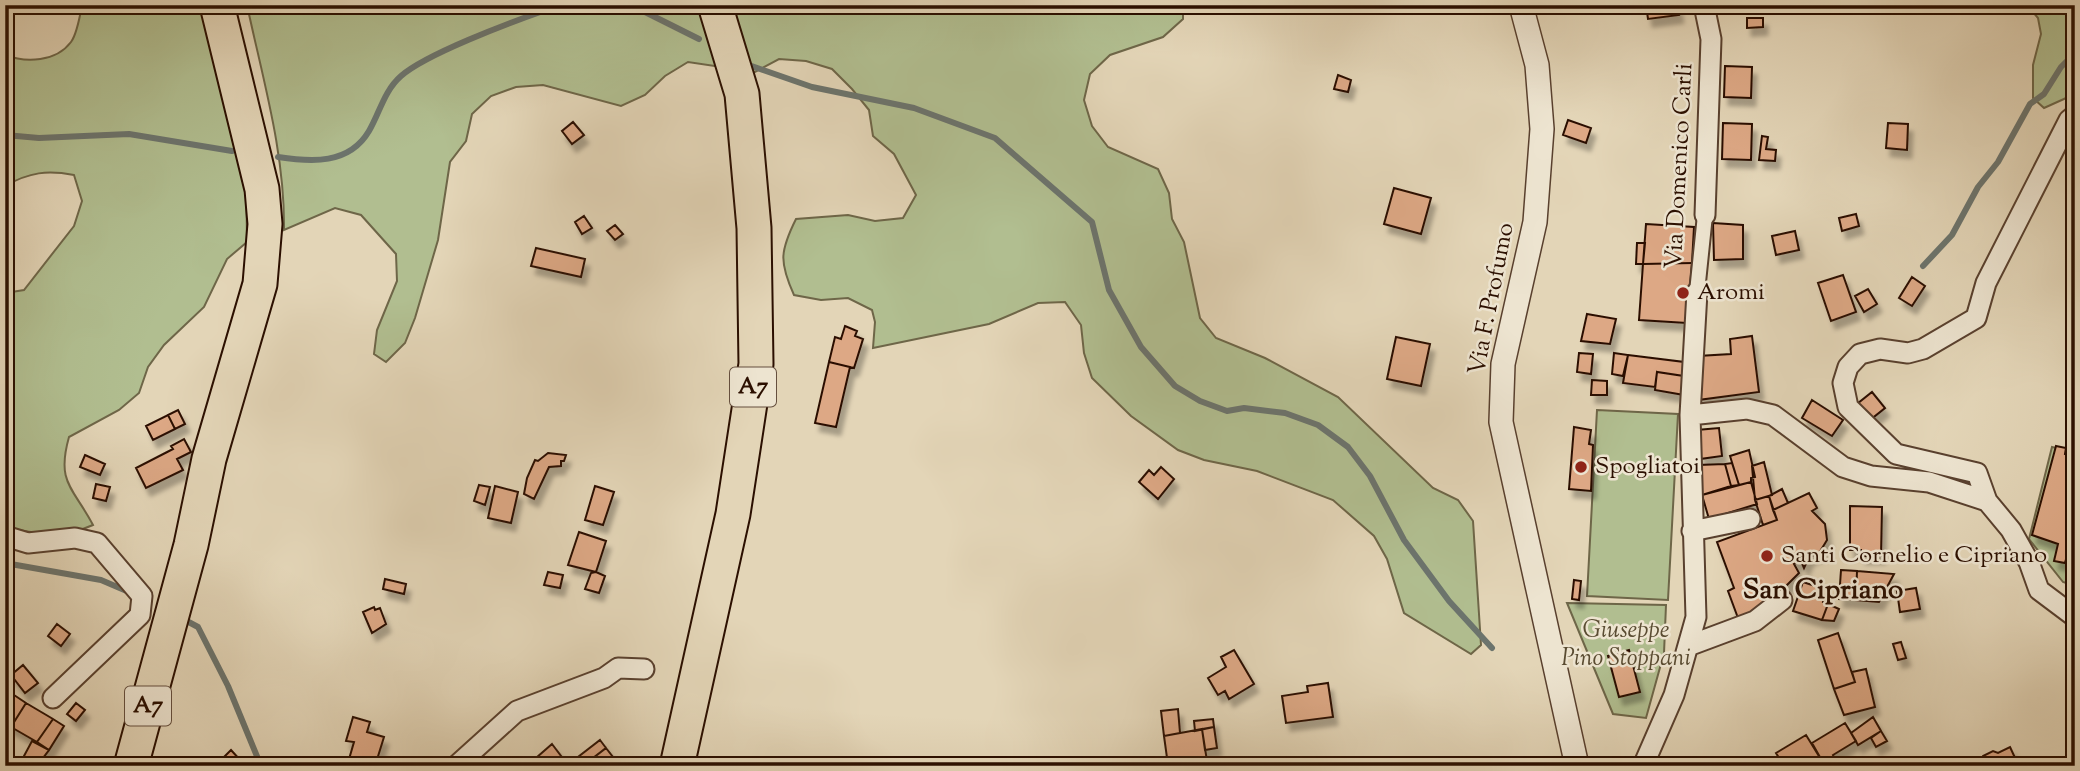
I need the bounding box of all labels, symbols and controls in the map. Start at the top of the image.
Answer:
street label: Via Domenico Carli [1658,62,1702,270]
street label: Via F. Profumo [1461,220,1523,378]
place label: Aromi [1697,276,1765,310]
marker: Aromi [1675,285,1691,301]
road number: A7 [730,368,776,406]
place label: Spogliatoi [1595,450,1700,484]
marker: Spogliatoi [1573,459,1589,475]
place label: Santi Cornelio e Cipriano [1781,539,2047,573]
marker: Santi Cornelio e Cipriano [1759,548,1775,564]
district label: San Cipriano [1743,571,1903,611]
park label: Giuseppe Pino Stoppani [1561,614,1691,676]
road number: A7 [125,686,171,726]

